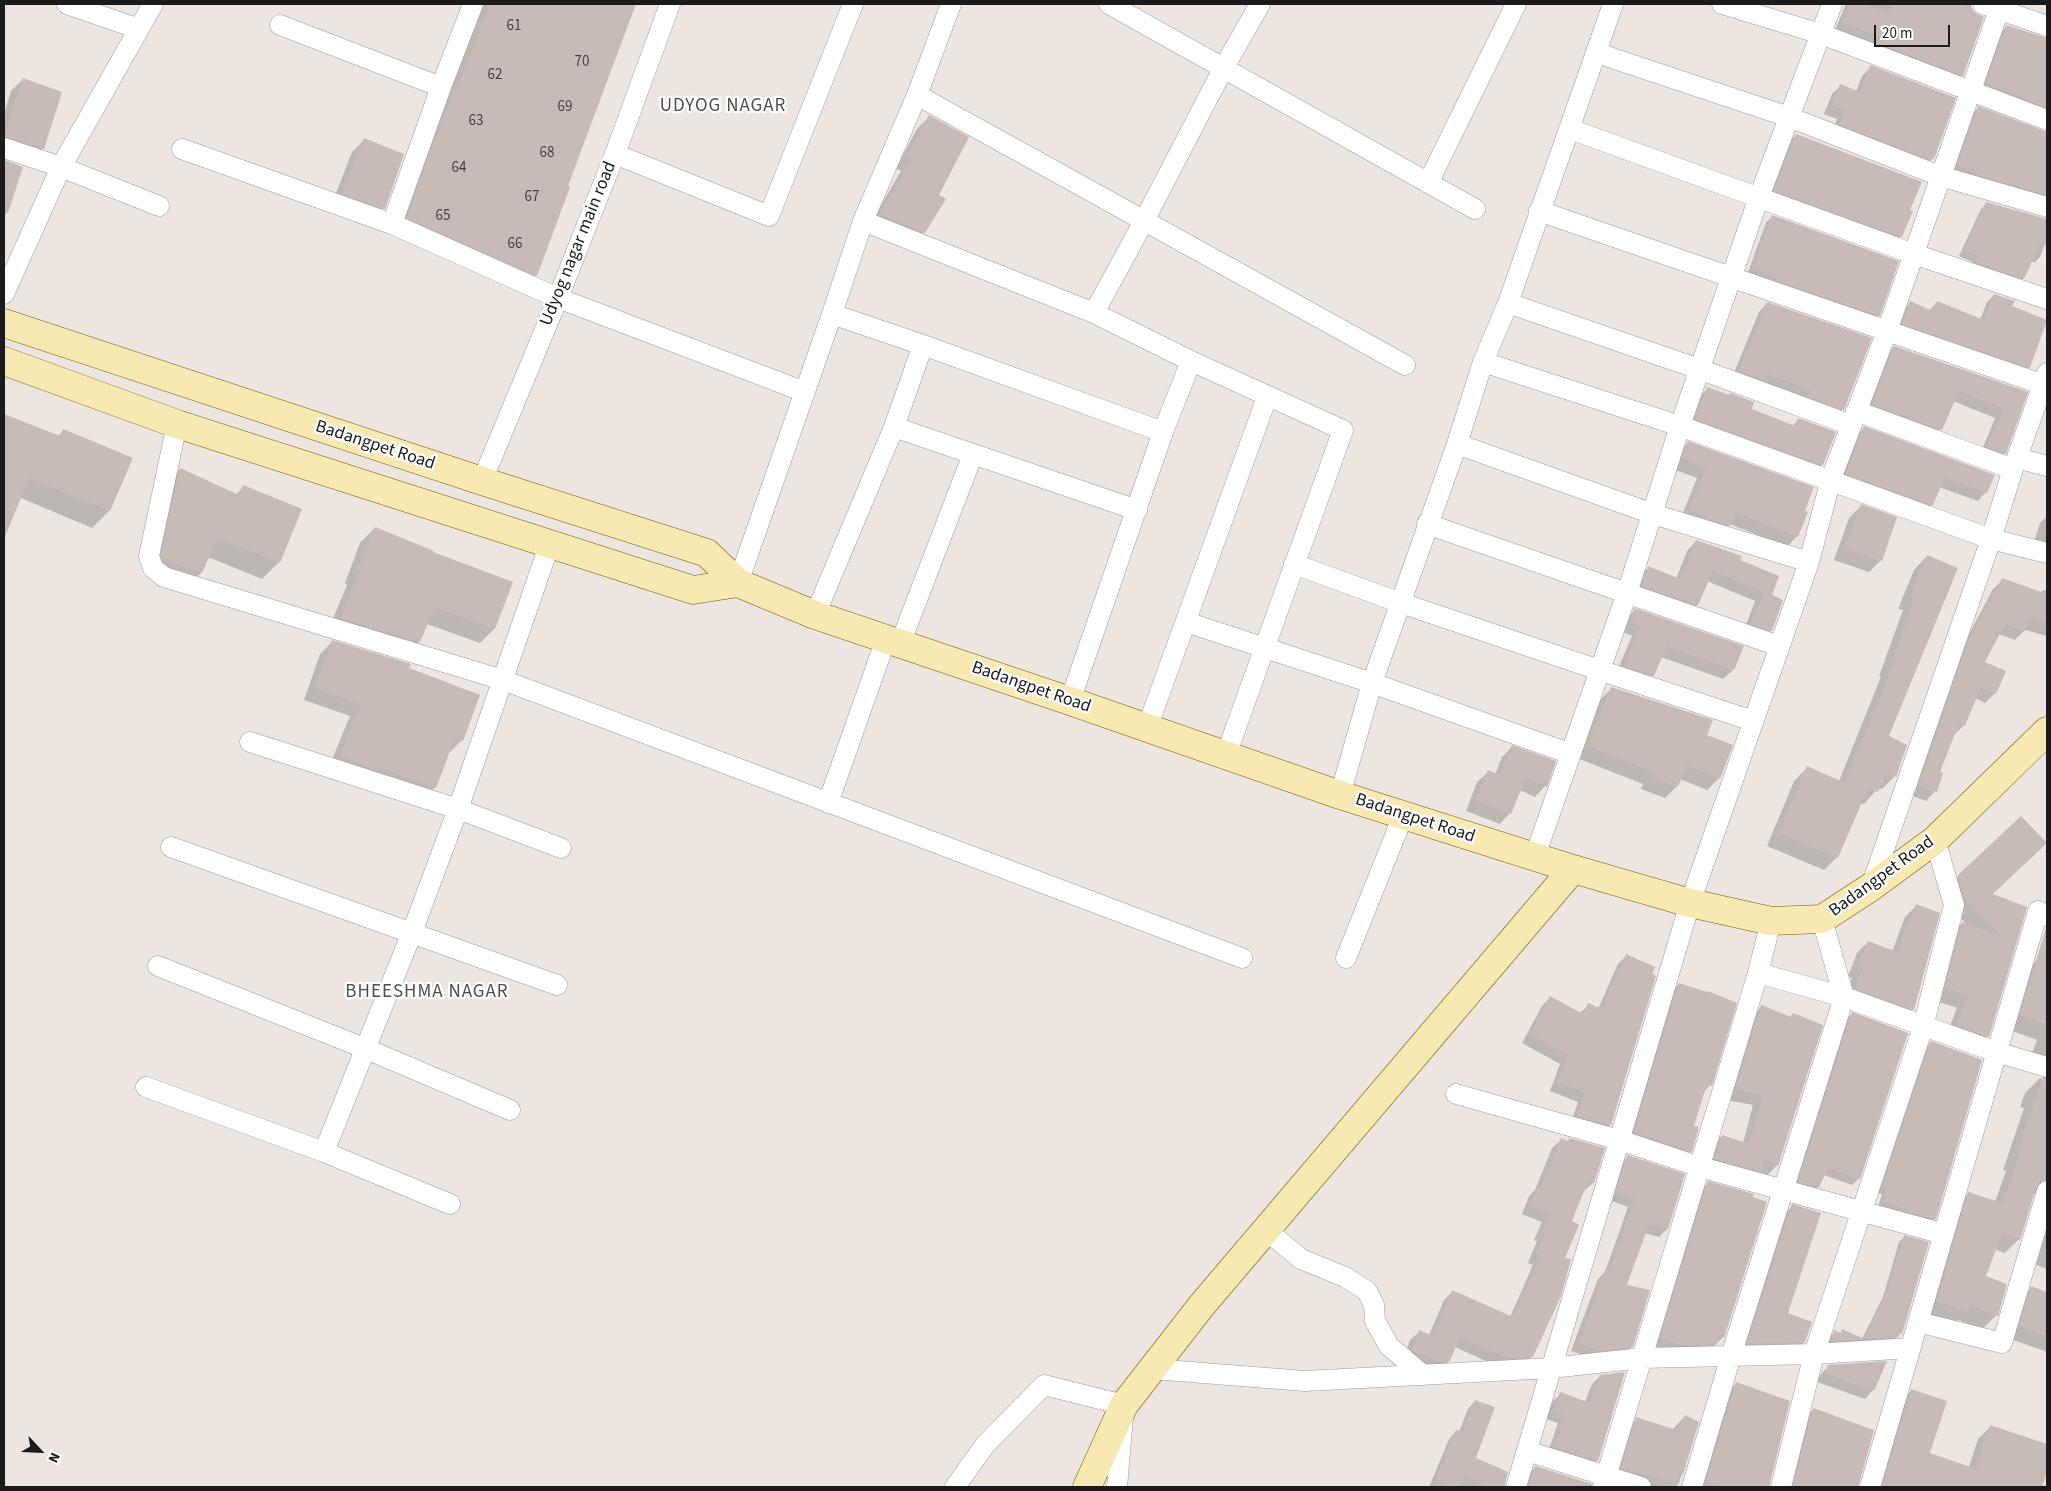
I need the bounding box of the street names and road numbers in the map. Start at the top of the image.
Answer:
street label: Udyog nagar main road [536,159,622,329]
street label: Badangpet Road [312,416,438,476]
street label: Badangpet Road [969,657,1093,719]
street label: Badangpet Road [1352,789,1478,849]
street label: Badangpet Road [1825,832,1939,922]

